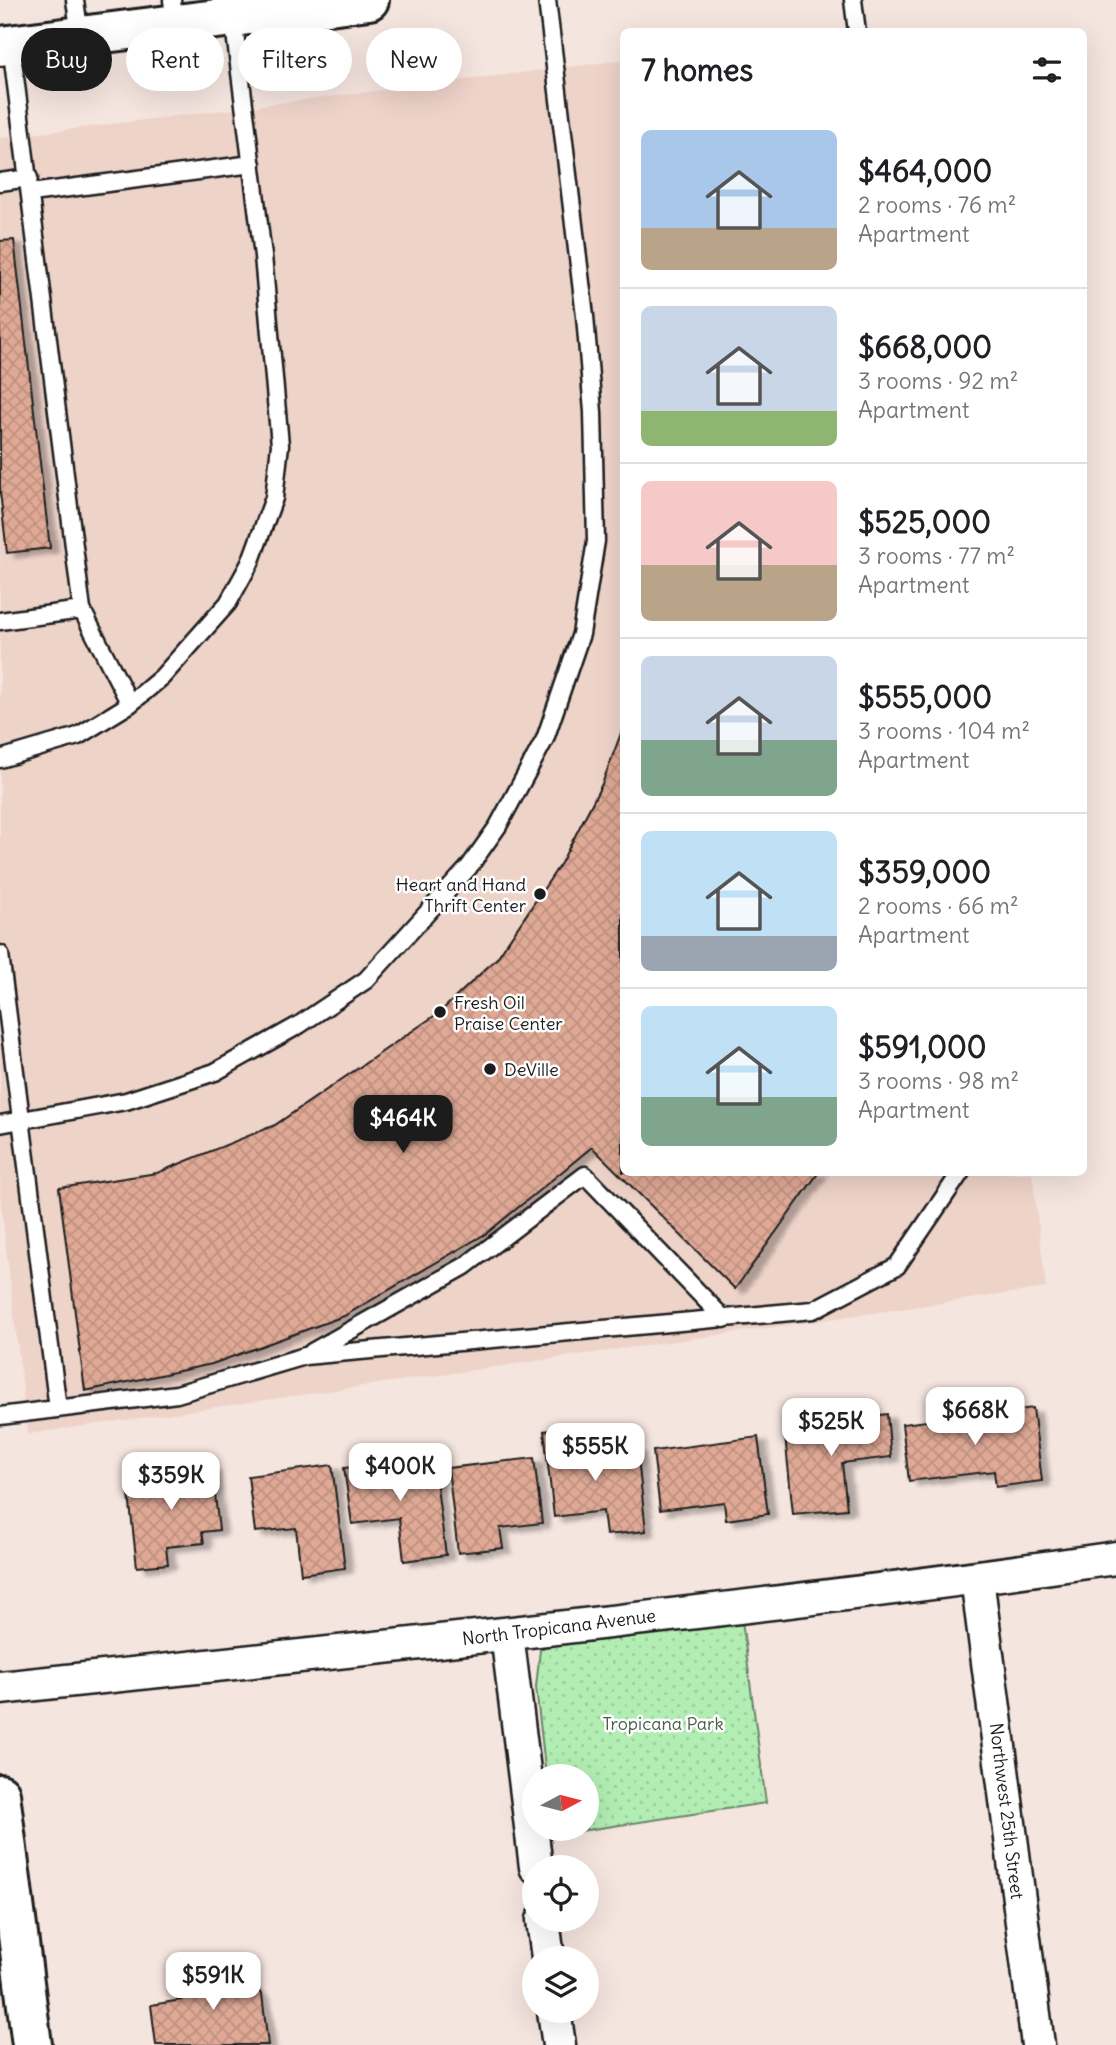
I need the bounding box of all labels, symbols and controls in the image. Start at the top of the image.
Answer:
chip: Buy [21,28,112,91]
chip: Rent [126,28,224,91]
chip: Filters [238,28,352,91]
chip: New [366,28,462,91]
text: 7 homes [641,51,753,89]
icon: filters [1028,51,1066,89]
text: $464,000 [858,152,992,190]
icon: home [697,158,781,242]
text: 2 rooms · 76 m² [858,190,1016,219]
text: Apartment [858,219,970,248]
text: $668,000 [858,328,992,366]
icon: home [697,334,781,418]
text: 3 rooms · 92 m² [858,366,1018,395]
text: Apartment [858,395,970,424]
text: $525,000 [858,503,991,541]
icon: home [697,509,781,593]
text: 3 rooms · 77 m² [858,541,1015,570]
text: Apartment [858,570,970,599]
text: $555,000 [858,678,992,716]
icon: home [697,684,781,768]
text: 3 rooms · 104 m² [858,716,1030,745]
text: Apartment [858,745,970,774]
text: $359,000 [858,853,991,891]
icon: home [697,859,781,943]
place label: Heart and Hand Thrift Center [396,873,527,917]
marker: Heart and Hand Thrift Center [532,886,548,902]
text: 2 rooms · 66 m² [858,891,1019,920]
text: Apartment [858,920,970,949]
place label: Fresh Oil Praise Center [454,991,563,1035]
marker: Fresh Oil Praise Center [432,1004,448,1020]
text: $591,000 [858,1028,987,1066]
icon: home [697,1034,781,1118]
place label: DeVille [504,1058,559,1081]
marker: DeVille [482,1061,498,1077]
text: 3 rooms · 98 m² [858,1066,1019,1095]
text: Apartment [858,1095,970,1124]
pin: $464K [354,1096,452,1155]
text: $464K [370,1103,436,1132]
pin: $668K [926,1388,1024,1447]
text: $668K [942,1395,1008,1424]
pin: $525K [782,1398,880,1458]
text: $525K [798,1406,864,1435]
pin: $555K [546,1424,644,1483]
text: $555K [562,1431,628,1460]
pin: $400K [351,1444,449,1503]
text: $400K [365,1451,435,1480]
pin: $359K [122,1452,220,1512]
text: $359K [138,1460,204,1489]
street label: North Tropicana Avenue [461,1604,657,1650]
park label: Tropicana Park [602,1712,724,1735]
street label: Northwest 25th Street [985,1722,1029,1900]
north arrow [522,1764,598,1841]
map controls [522,1764,599,2023]
button: locate [522,1855,599,1932]
button: layers [522,1946,599,2023]
pin: $591K [164,1952,262,2012]
text: $591K [182,1960,244,1989]

